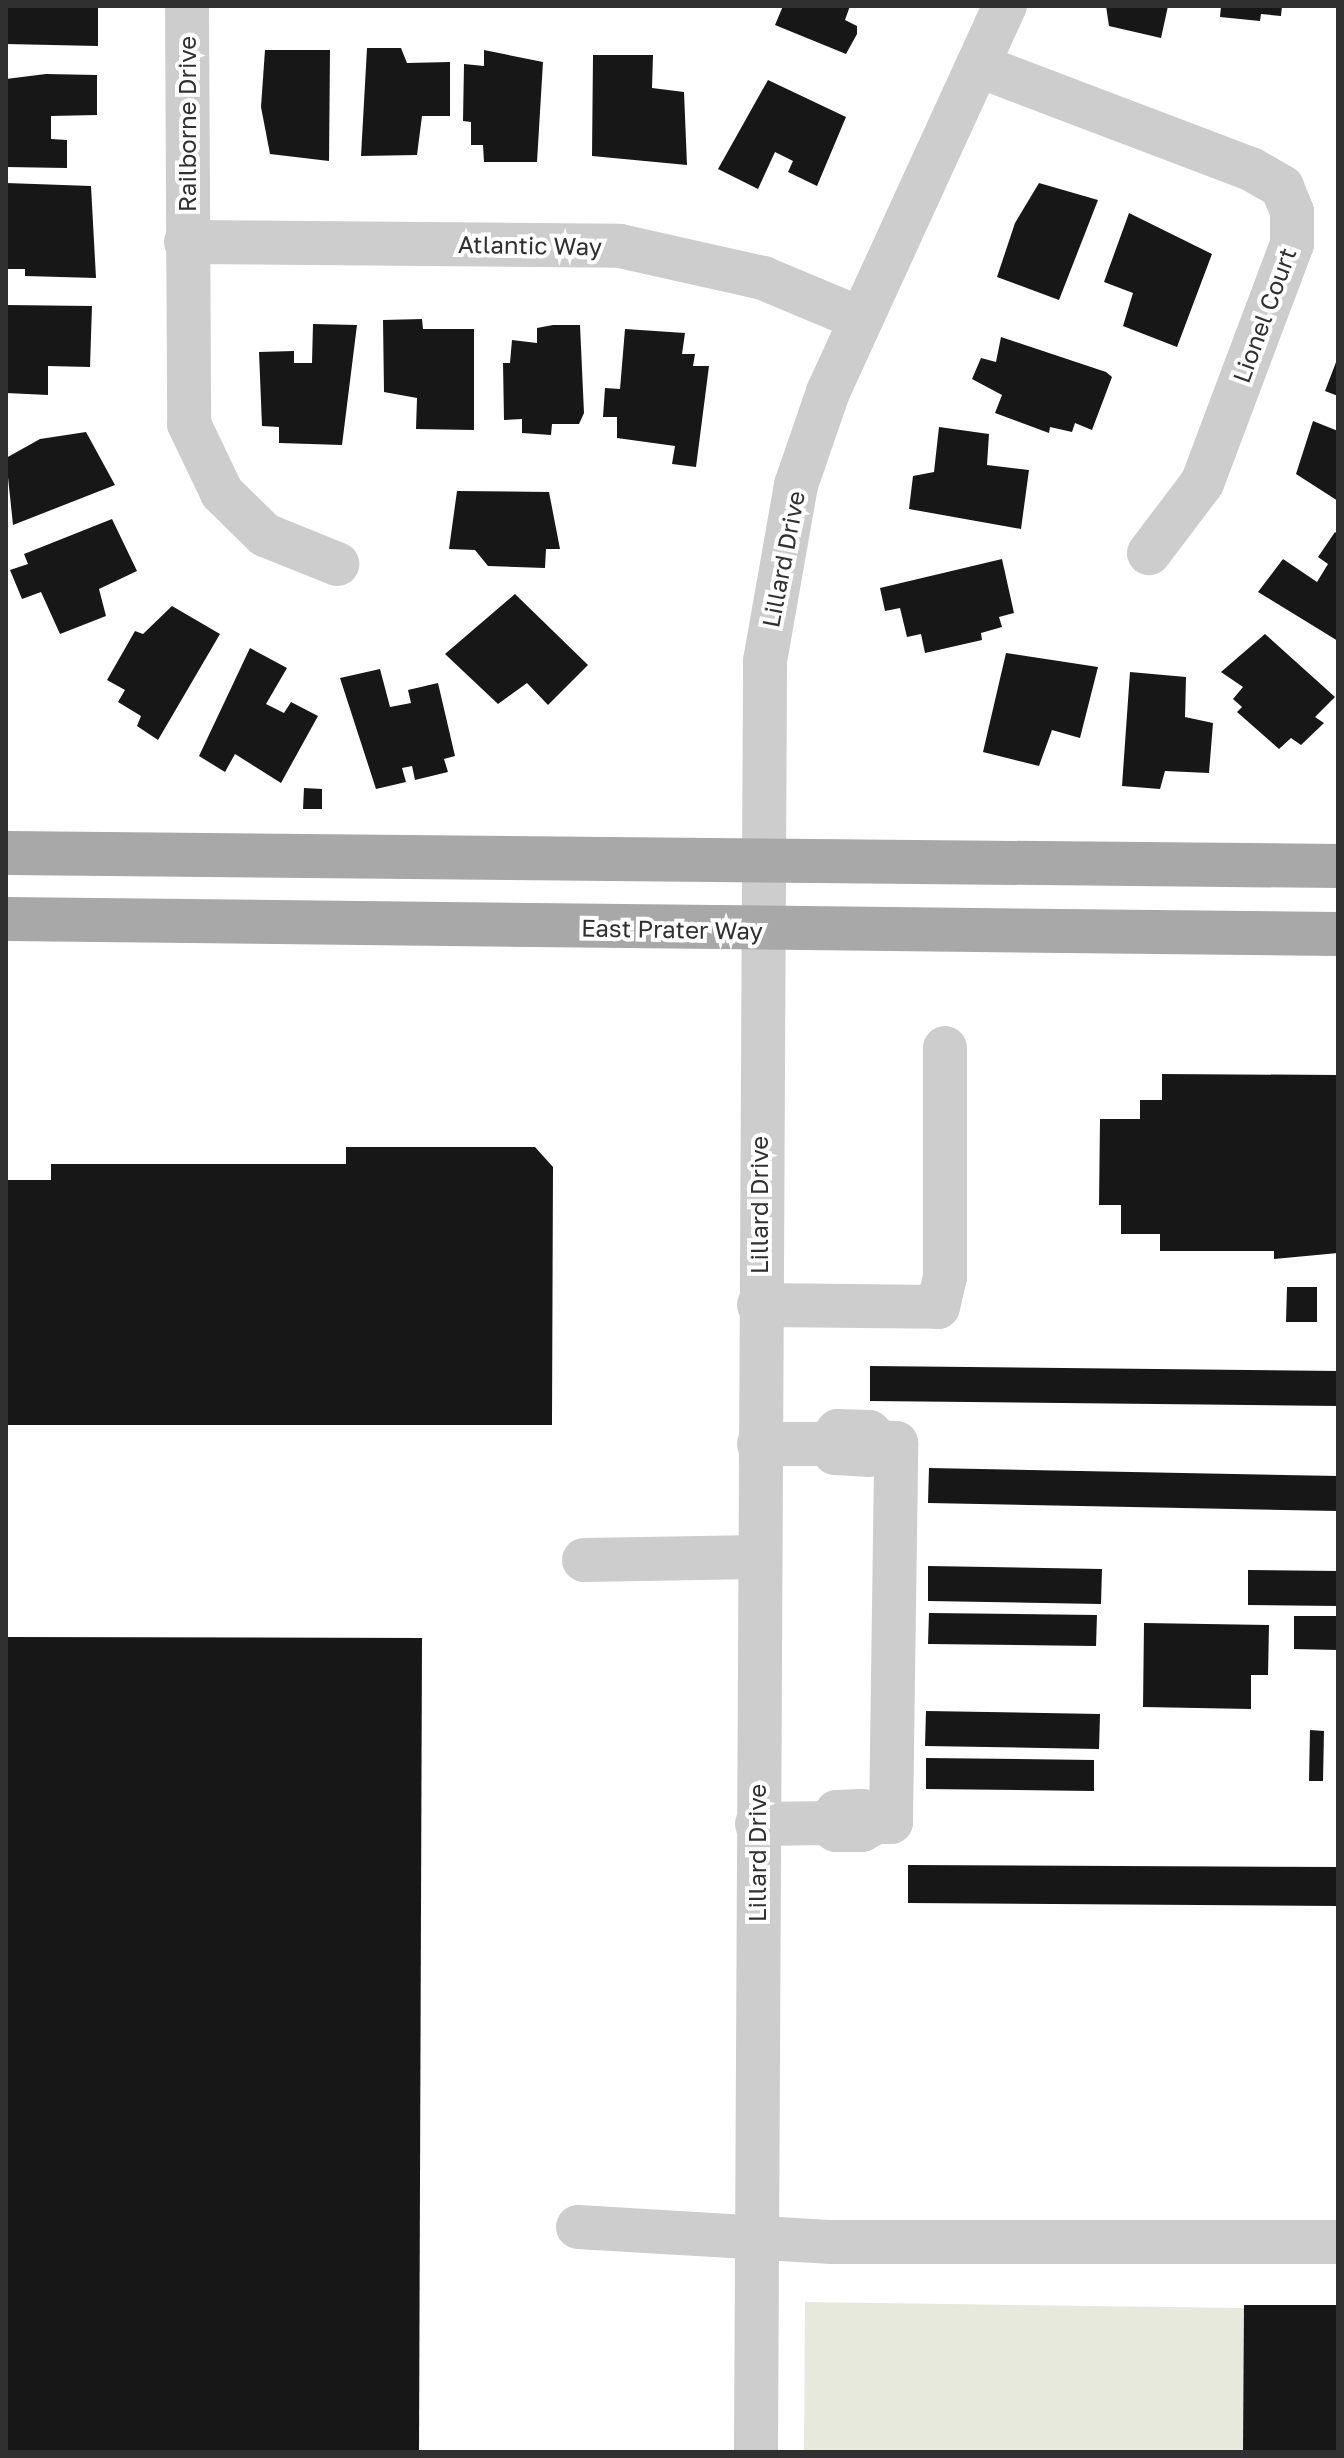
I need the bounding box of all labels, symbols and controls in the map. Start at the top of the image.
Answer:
street label: Railborne Drive [173,36,201,212]
street label: Atlantic Way [458,229,602,261]
street label: Lionel Court [1226,244,1302,386]
street label: Lillard Drive [756,488,810,630]
street label: East Prater Way [581,913,763,945]
street label: Lillard Drive [745,1136,773,1274]
street label: Lillard Drive [743,1784,771,1922]

